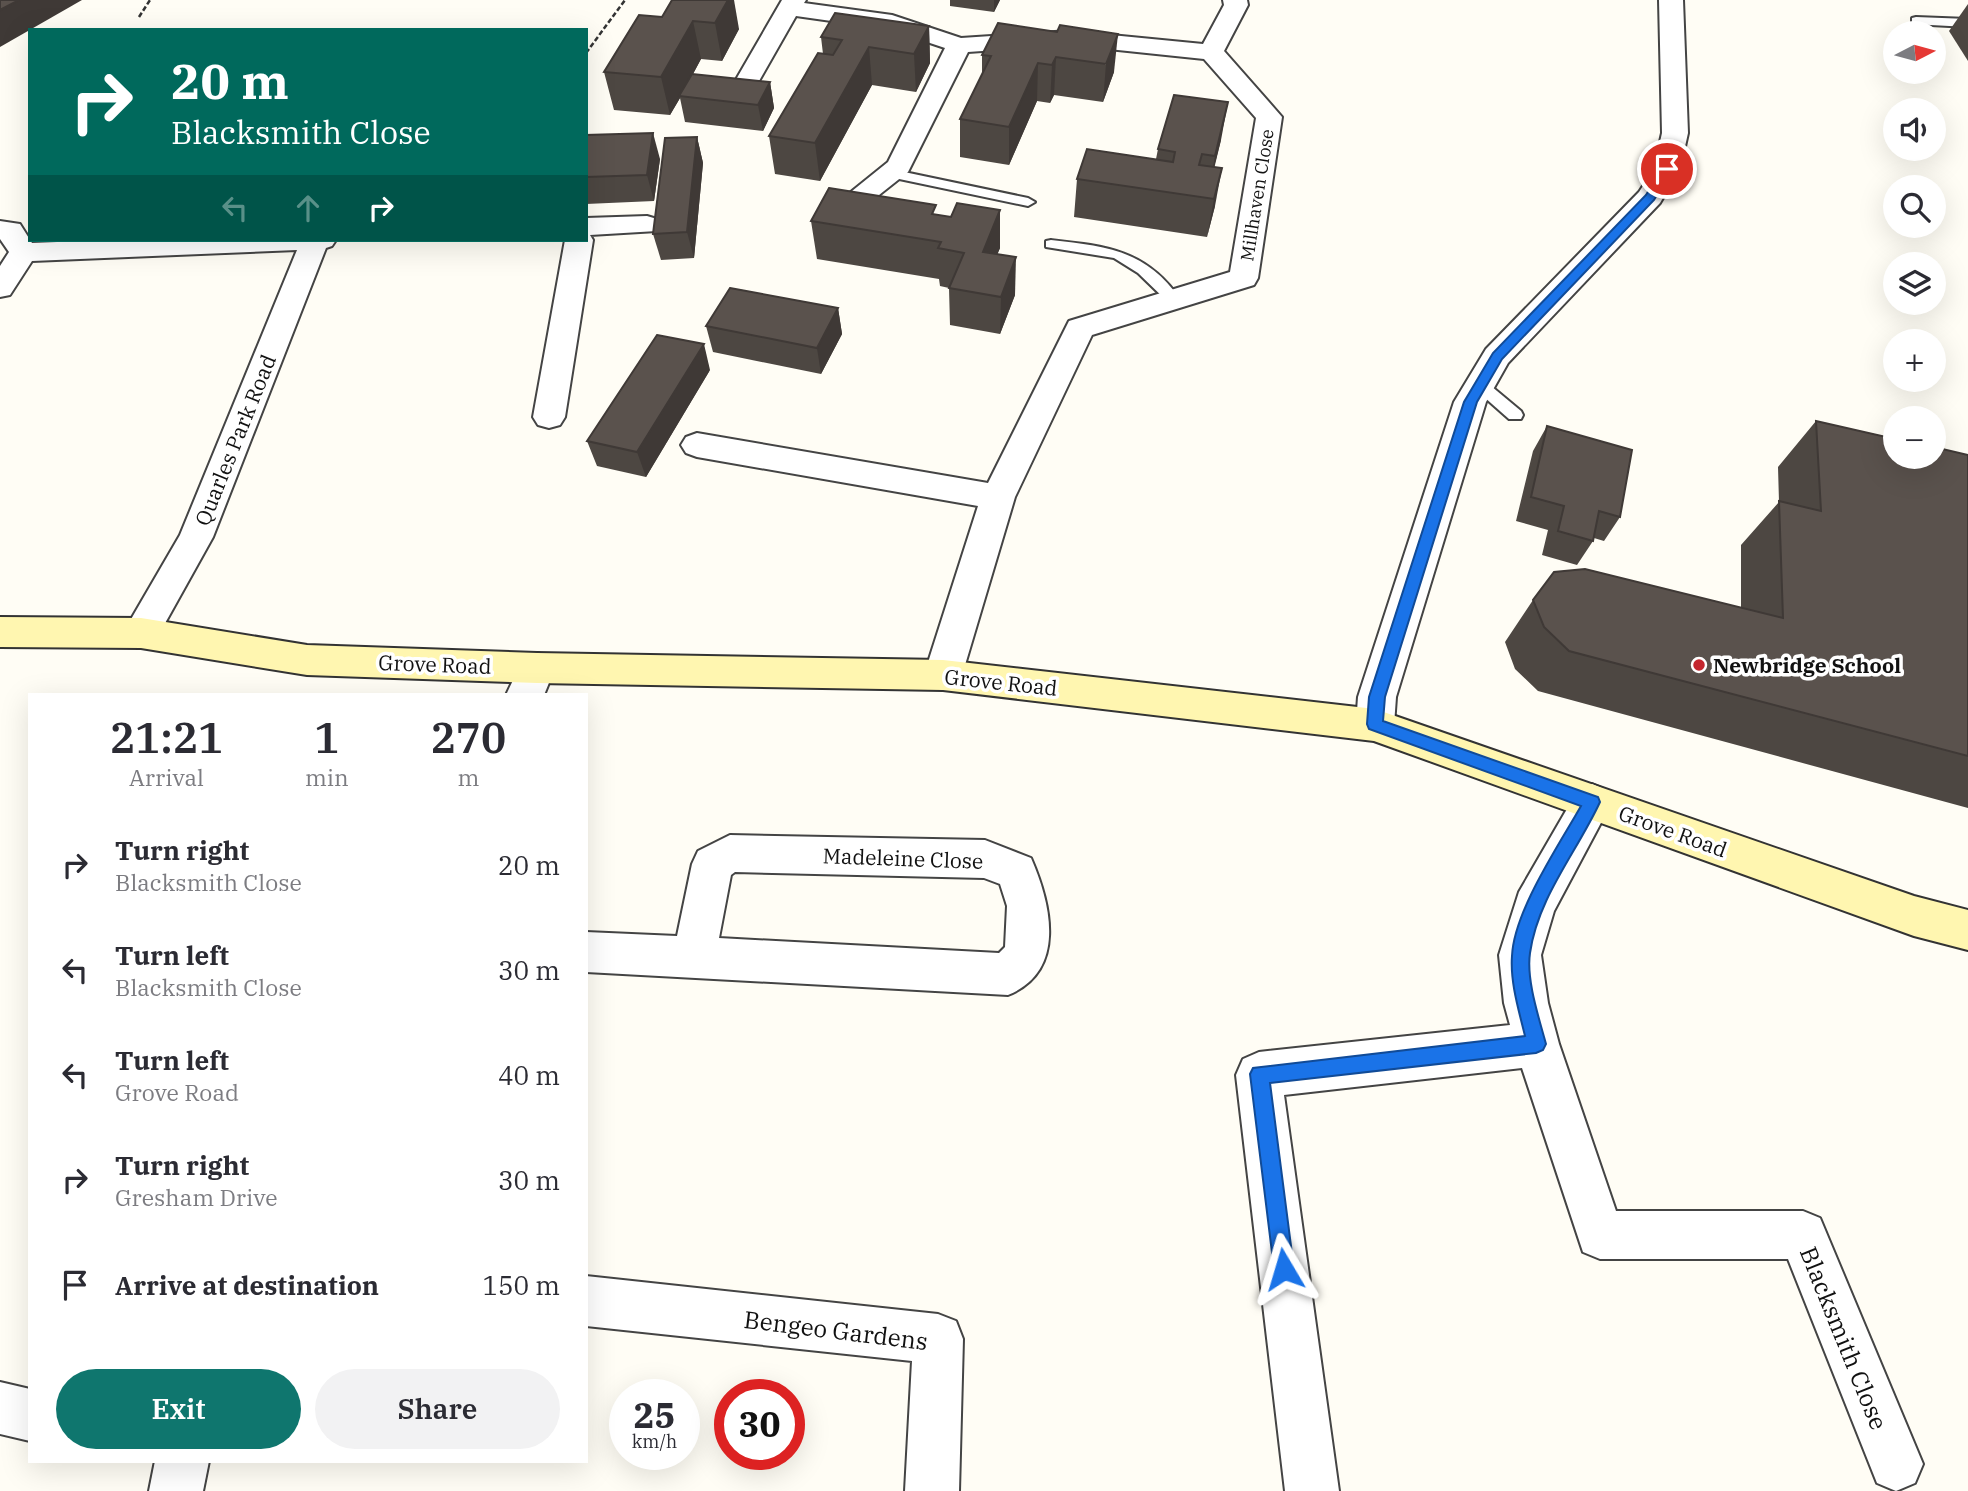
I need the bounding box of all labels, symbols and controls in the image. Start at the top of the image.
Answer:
north arrow [1883,21,1946,84]
map controls [1883,21,1946,469]
text: 20 m [171,49,289,112]
icon: right [56,56,147,147]
button: sound [1883,98,1946,161]
text: Blacksmith Close [171,111,431,153]
street label: Millhaven Close [1235,127,1279,263]
pin [1637,139,1697,199]
icon: arrive [1648,150,1686,188]
button: search [1883,175,1946,238]
icon: left [216,189,254,227]
icon: ahead [289,189,327,227]
icon: right [362,189,400,227]
button: layers [1883,252,1946,315]
button: + [1883,329,1946,392]
street label: Quarles Park Road [188,350,282,530]
button: − [1883,406,1946,469]
street label: Grove Road [378,648,492,680]
place label: Newbridge School [1713,651,1901,679]
marker: Newbridge School [1691,657,1707,673]
street label: Grove Road [943,662,1059,702]
text: 21:21 [110,710,223,765]
text: 1 [314,710,339,765]
text: 270 [431,710,506,765]
text: Arrival [129,762,204,792]
text: min [305,762,349,792]
text: m [457,762,479,792]
street label: Grove Road [1615,798,1731,864]
text: Turn right [115,833,249,867]
street label: Madeleine Close [822,841,984,875]
icon: right [56,846,94,884]
text: 20 m [498,848,560,882]
text: Blacksmith Close [115,867,302,897]
text: Turn left [115,938,229,972]
icon: left [56,951,94,989]
text: 30 m [498,953,560,987]
text: Blacksmith Close [115,972,302,1002]
text: Turn left [115,1043,229,1077]
icon: left [56,1056,94,1094]
text: 40 m [498,1058,560,1092]
text: Grove Road [115,1077,239,1107]
text: Turn right [115,1148,249,1182]
icon: right [56,1161,94,1199]
text: 30 m [498,1163,560,1197]
text: Gresham Drive [115,1182,278,1212]
position arrow [1247,1232,1321,1306]
street label: Blacksmith Close [1793,1242,1895,1434]
icon: arrive [56,1266,94,1304]
text: Arrive at destination [115,1268,379,1302]
text: 150 m [482,1268,560,1302]
street label: Bengeo Gardens [742,1303,930,1357]
button: Exit [56,1369,301,1449]
button: Share [315,1369,560,1449]
speed limit sign: 30 [714,1379,805,1470]
text: 25 [633,1392,676,1438]
text: km/h [632,1430,677,1453]

